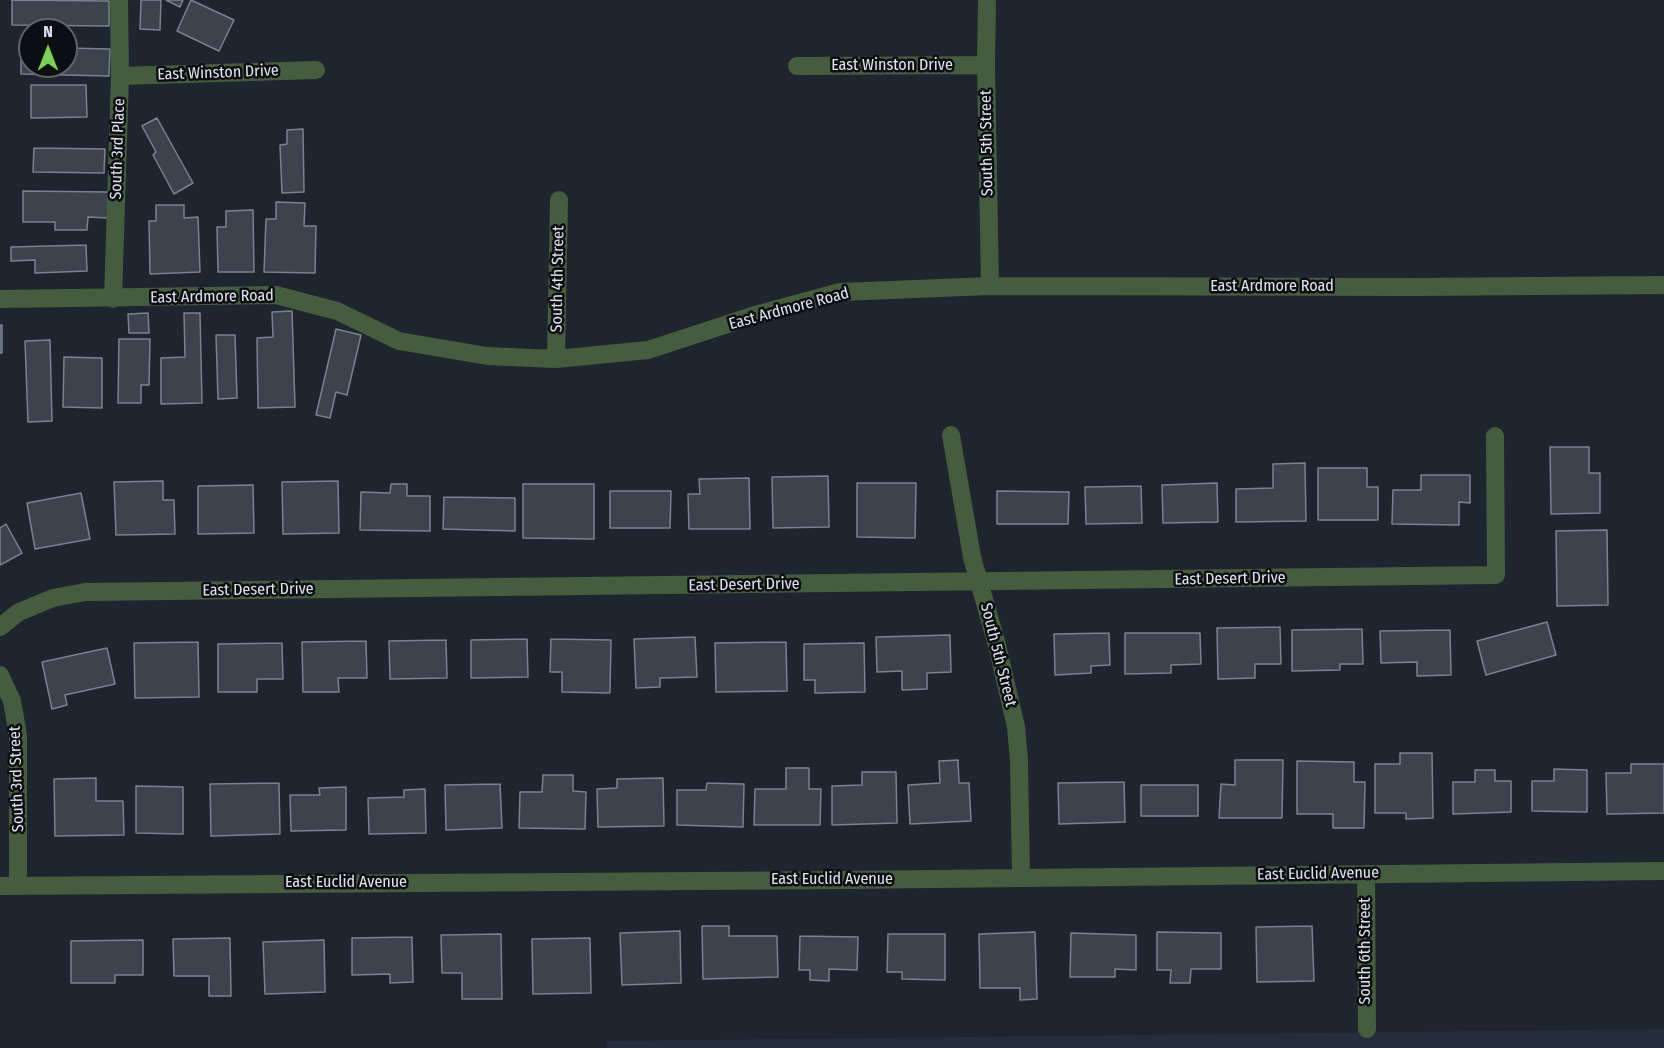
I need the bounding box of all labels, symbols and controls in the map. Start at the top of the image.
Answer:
north arrow [18,18,78,78]
text: N [43,22,53,41]
street label: East Winston Drive [831,56,953,76]
street label: East Winston Drive [157,61,279,85]
street label: South 5th Street [976,90,998,196]
street label: South 3rd Place [107,98,129,200]
street label: South 4th Street [547,226,569,332]
street label: East Ardmore Road [1210,277,1334,297]
street label: East Ardmore Road [727,284,851,334]
street label: East Ardmore Road [150,286,274,308]
street label: East Desert Drive [1174,568,1286,590]
street label: East Desert Drive [688,574,800,596]
street label: East Desert Drive [202,579,314,601]
street label: South 5th Street [976,601,1020,709]
street label: South 3rd Street [6,726,28,832]
street label: East Euclid Avenue [1257,863,1379,885]
street label: East Euclid Avenue [771,870,893,890]
street label: East Euclid Avenue [285,873,407,893]
street label: South 6th Street [1356,898,1376,1004]

